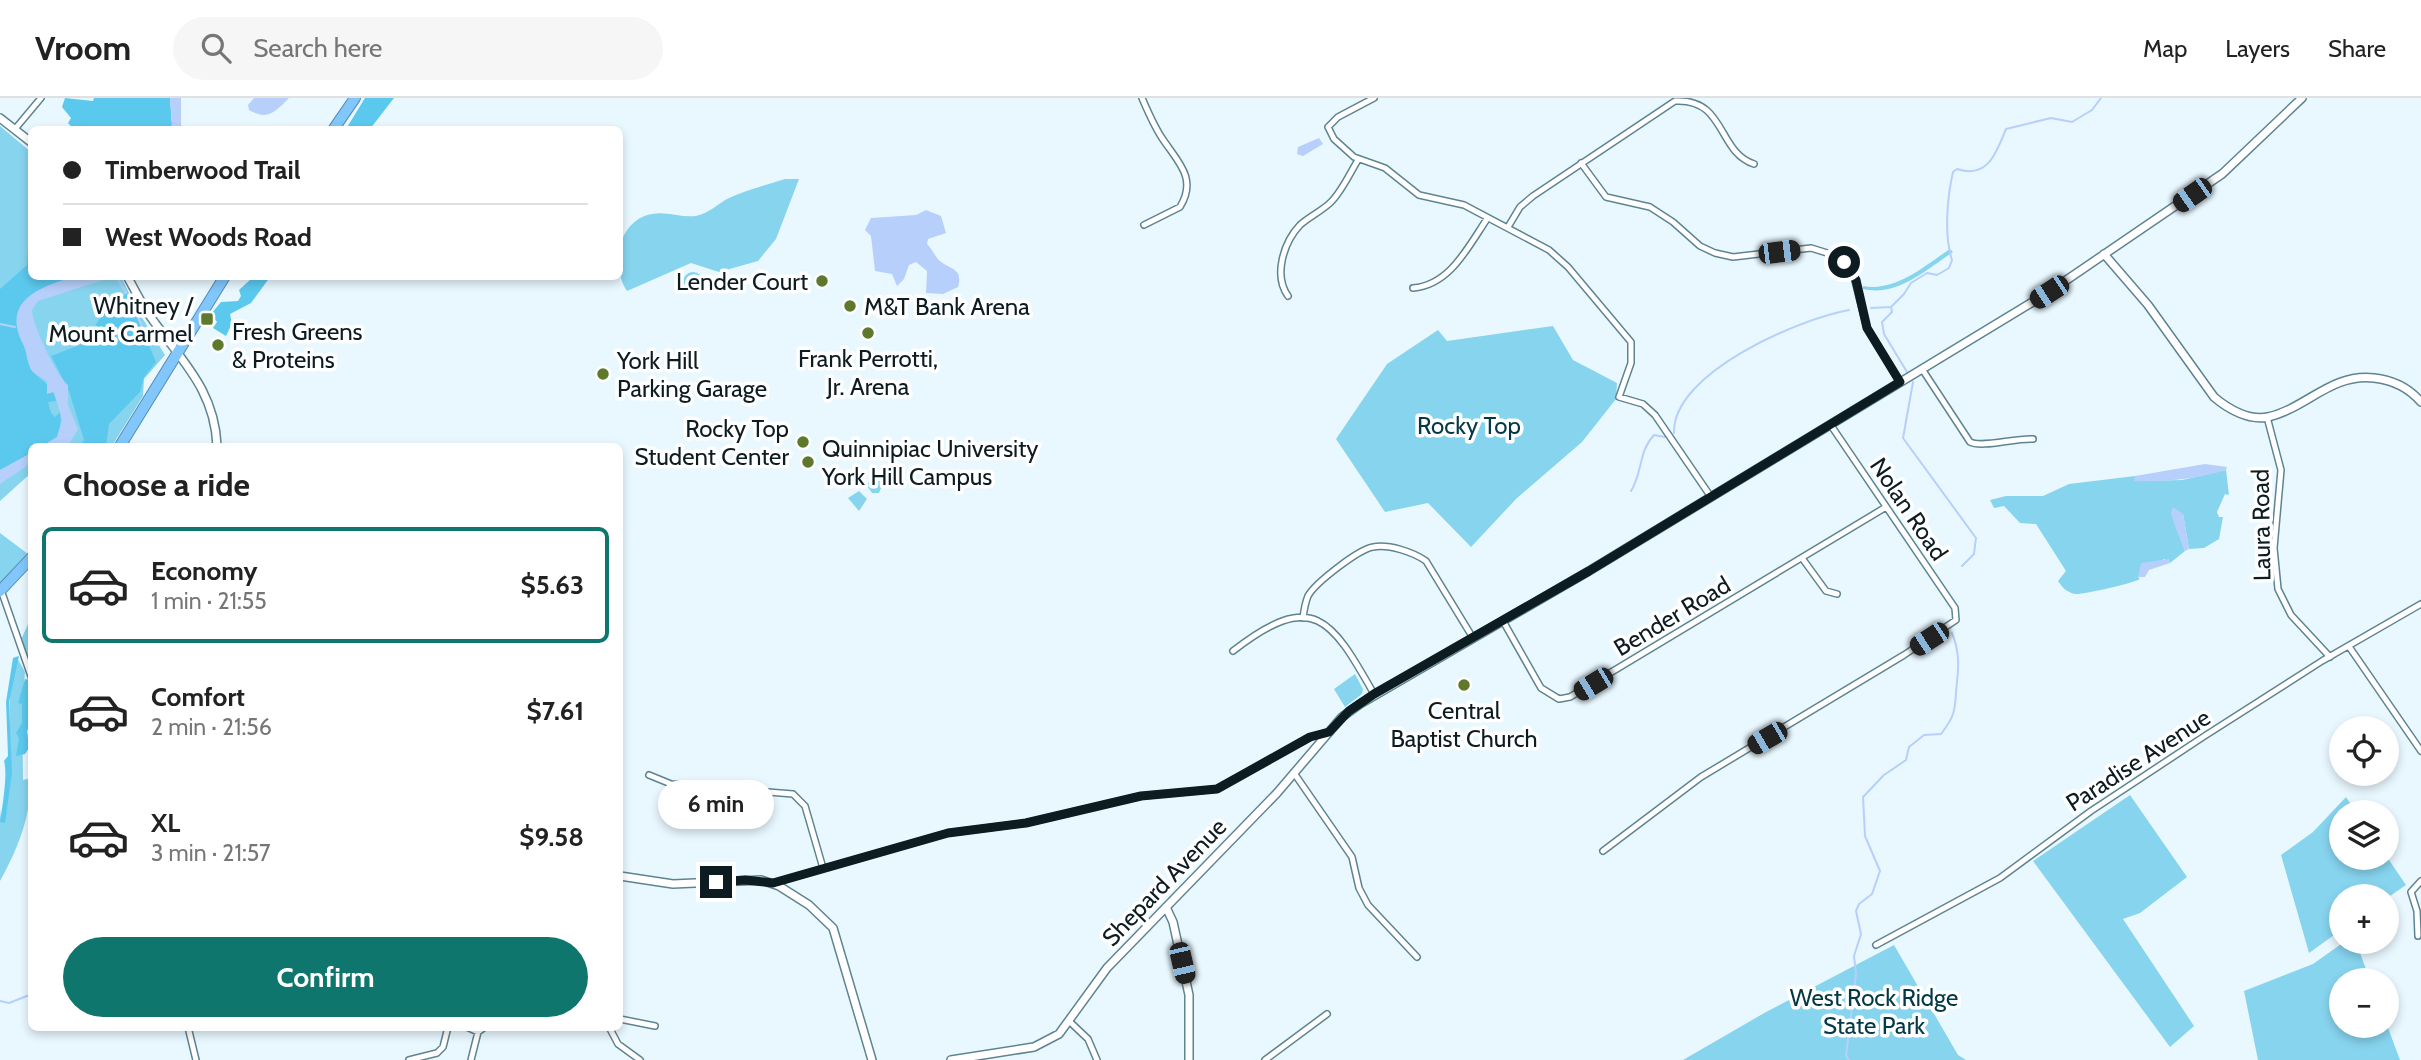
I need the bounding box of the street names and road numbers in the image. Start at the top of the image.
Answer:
street label: Nolan Road [1864,452,1954,566]
street label: Laura Road [2246,468,2276,582]
street label: Bender Road [1609,570,1735,662]
street label: Paradise Avenue [2060,703,2216,817]
street label: Shepard Avenue [1096,812,1232,952]

